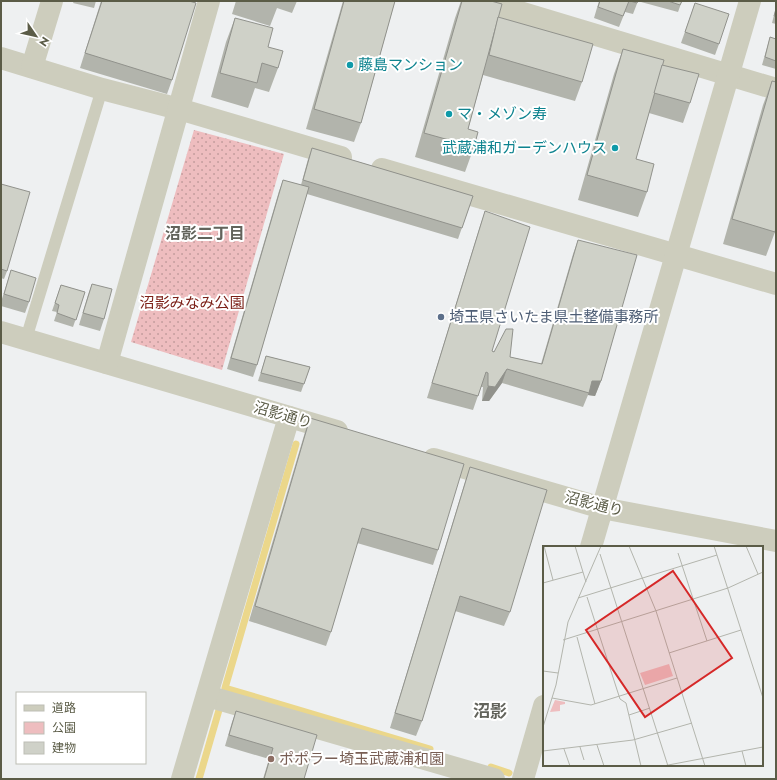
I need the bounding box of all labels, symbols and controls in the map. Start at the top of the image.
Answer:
north arrow [16,16,56,56]
text: N [35,33,53,50]
place label: 藤島マンション [358,54,463,76]
marker: 藤島マンション [345,60,355,70]
place label: マ・メゾン寿 [457,103,547,125]
marker: マ・メゾン寿 [444,109,454,119]
place label: 武蔵浦和ガーデンハウス [442,137,607,159]
marker: 武蔵浦和ガーデンハウス [610,143,620,153]
district label: 沼影二丁目 [165,222,245,245]
park label: 沼影みなみ公園 [139,292,245,314]
place label: 埼玉県さいたま県土整備事務所 [449,306,659,328]
marker: 埼玉県さいたま県土整備事務所 [436,312,446,322]
street label: 沼影通り [251,396,315,434]
street label: 沼影通り [562,486,626,522]
inset map [543,546,763,766]
legend [16,692,146,764]
text: 道路 [52,699,76,717]
district label: 沼影 [473,699,507,723]
text: 公園 [52,719,76,737]
text: 建物 [52,739,76,757]
place label: ポポラー埼玉武蔵浦和園 [279,748,444,770]
marker: ポポラー埼玉武蔵浦和園 [266,754,276,764]

